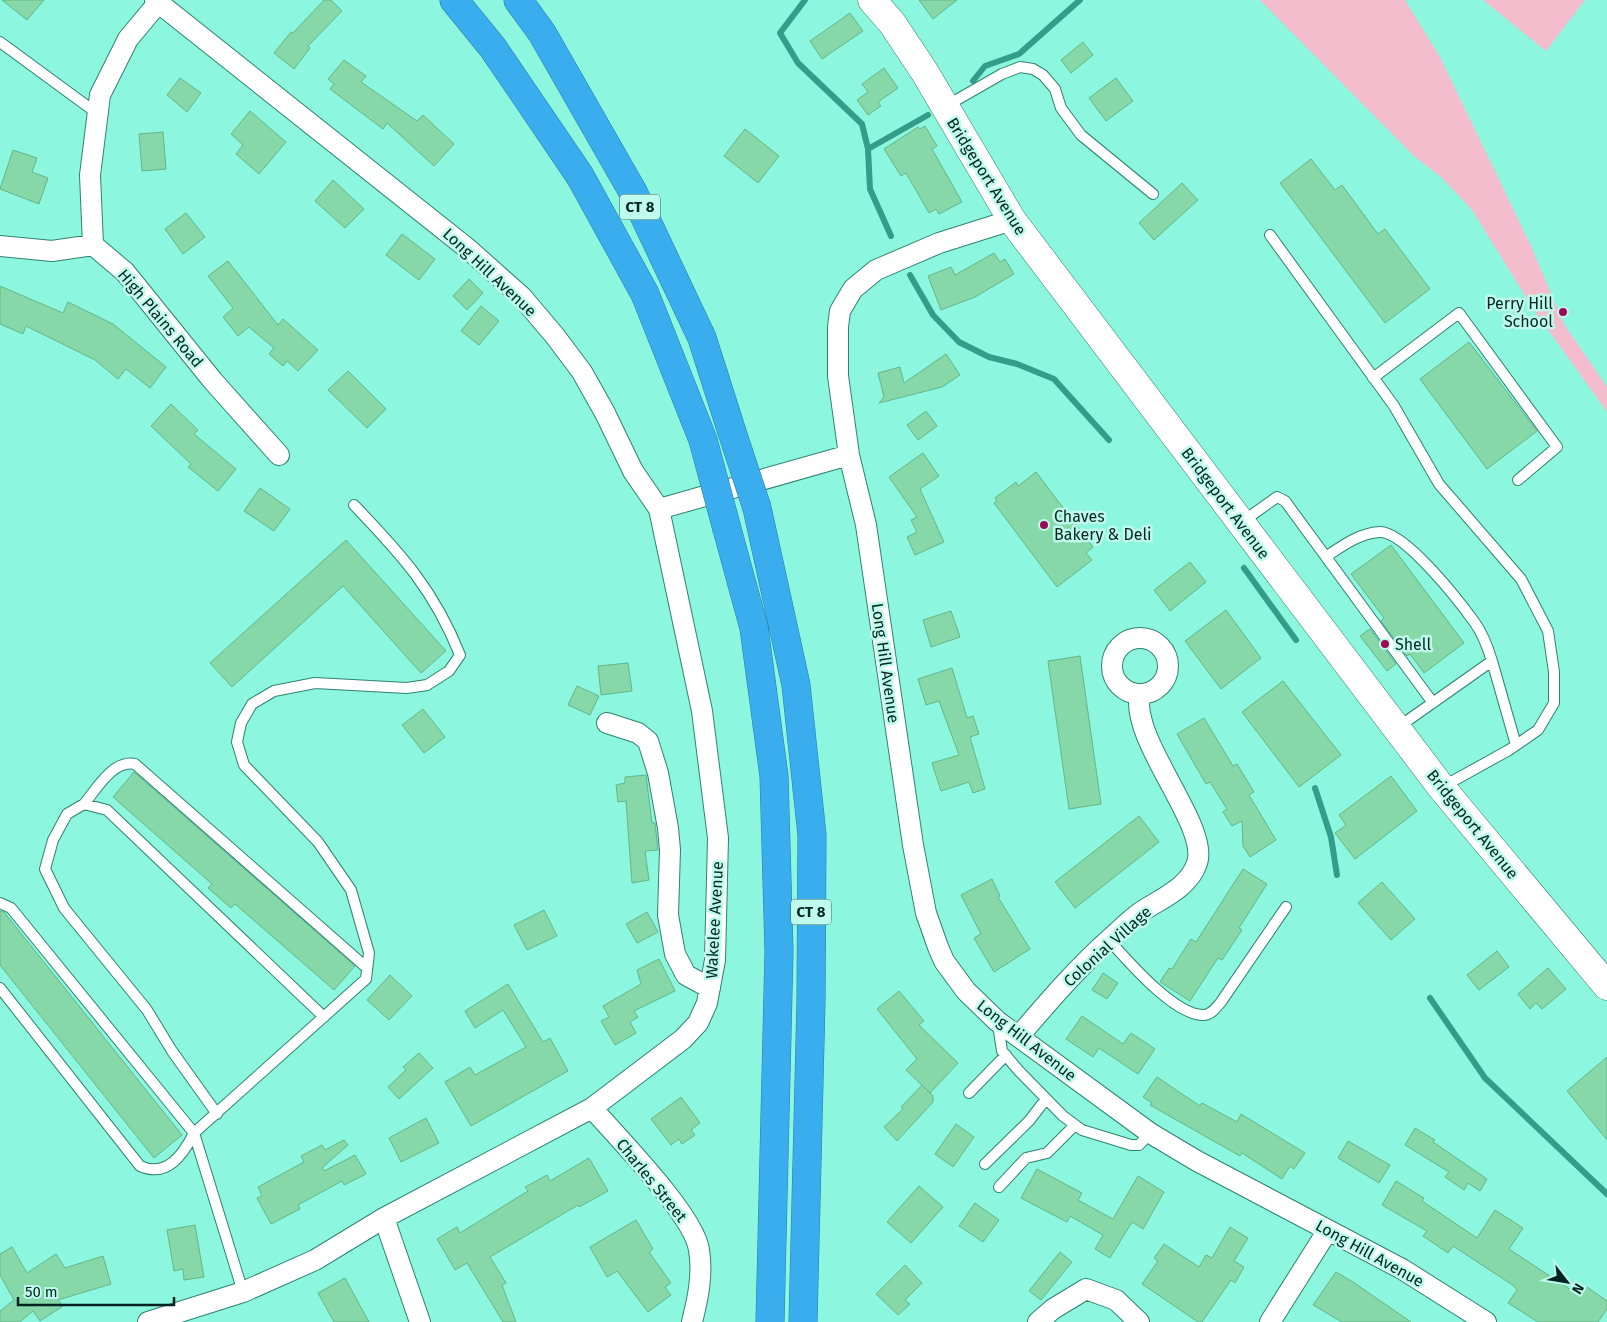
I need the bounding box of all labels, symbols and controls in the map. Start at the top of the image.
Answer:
street label: Bridgeport Avenue [943,114,1030,239]
road number: CT 8 [620,194,660,220]
street label: Long Hill Avenue [439,224,540,321]
street label: High Plains Road [114,265,207,371]
place label: Perry Hill School [1486,294,1553,331]
marker: Perry Hill School [1557,306,1569,318]
street label: Bridgeport Avenue [1177,444,1274,563]
place label: Chaves Bakery & Deli [1054,507,1152,544]
marker: Chaves Bakery & Deli [1038,519,1050,531]
street label: Long Hill Avenue [868,602,903,724]
place label: Shell [1395,635,1432,654]
marker: Shell [1379,638,1391,650]
street label: Bridgeport Avenue [1423,766,1522,883]
street label: Wakelee Avenue [702,861,727,979]
road number: CT 8 [791,900,831,924]
street label: Colonial Village [1060,902,1155,991]
street label: Long Hill Avenue [973,996,1080,1085]
street label: Charles Street [612,1135,691,1226]
street label: Long Hill Avenue [1312,1216,1427,1291]
north arrow [1542,1257,1592,1307]
scale bar [18,1274,174,1306]
text: N [1568,1280,1587,1297]
text: 50 m [25,1283,58,1301]

